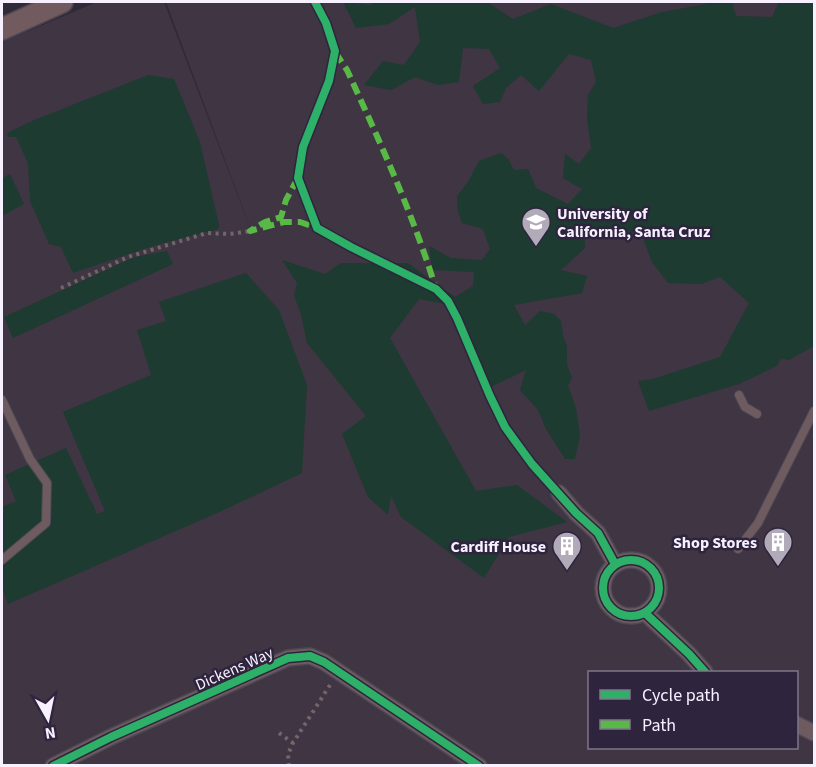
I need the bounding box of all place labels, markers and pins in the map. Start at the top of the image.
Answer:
place label: University of California, Santa Cruz [557,203,710,243]
school or university icon: University of California, Santa Cruz [520,206,552,248]
building icon: Shop Stores [762,526,794,568]
building icon: Cardiff House [551,530,583,572]
place label: Shop Stores [673,532,757,554]
place label: Cardiff House [451,536,546,558]

